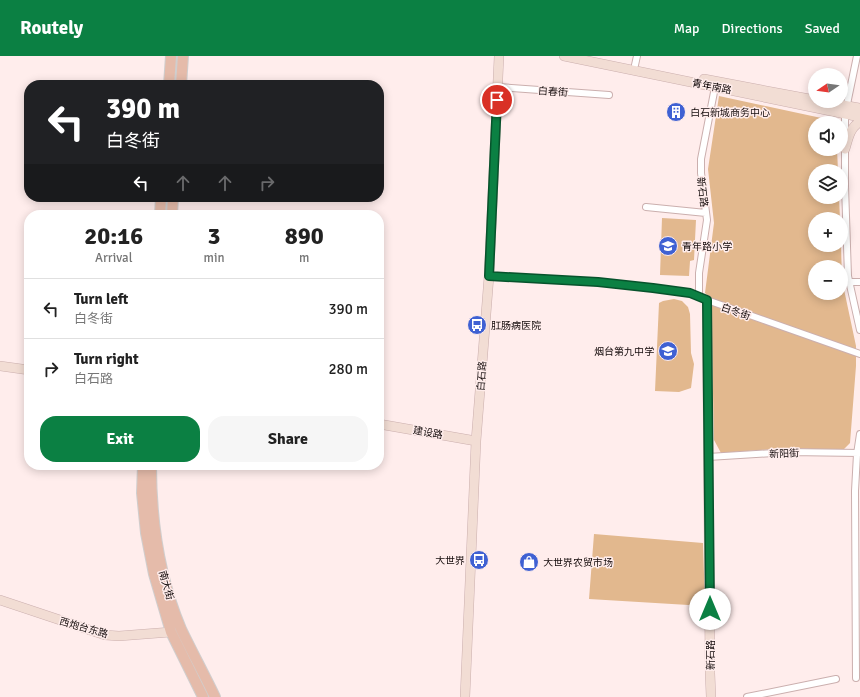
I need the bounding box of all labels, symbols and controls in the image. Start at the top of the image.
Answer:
text: Routely [20,16,83,40]
text: Map [674,20,700,37]
text: Directions [722,20,783,37]
text: Saved [805,20,840,37]
north arrow [808,68,848,108]
map controls [808,68,848,300]
street label: 青年南路 [691,77,733,97]
pin [480,83,514,117]
street label: 白春街 [538,85,568,99]
icon: arrive [486,89,508,111]
text: 390 m [106,92,180,126]
icon: left [40,96,92,148]
building icon: 白石新城商务中心 [665,101,687,123]
place label: 白石新城商务中心 [690,107,770,119]
button: sound [808,116,848,156]
text: 白冬街 [106,130,160,152]
button: layers [808,164,848,204]
icon: left [130,172,152,194]
icon: ahead [172,172,194,194]
icon: ahead [214,172,236,194]
icon: right [256,172,278,194]
street label: 新石路 [694,177,710,208]
button: + [808,212,848,252]
text: 20:16 [84,221,143,251]
text: 3 [208,221,220,251]
text: 890 [285,221,324,251]
school or university icon: 青年路小学 [657,235,679,257]
place label: 青年路小学 [682,241,732,253]
text: Arrival [95,250,132,266]
text: min [204,250,225,266]
text: m [299,250,309,266]
button: − [808,260,848,300]
text: Turn left [74,290,128,308]
icon: left [40,298,62,320]
text: 390 m [328,300,368,318]
street label: 白冬街 [720,301,752,323]
text: 白冬街 [74,311,113,327]
bus stop icon: 肛肠病医院 [466,314,488,336]
place label: 肛肠病医院 [491,320,541,332]
school or university icon: 烟台第九中学 [657,340,679,362]
place label: 烟台第九中学 [594,346,654,358]
text: Turn right [74,350,139,368]
icon: right [40,358,62,380]
text: 280 m [328,360,368,378]
street label: 白石路 [475,361,489,391]
text: 白石路 [74,371,113,387]
button: Exit [40,416,200,462]
button: Share [208,416,368,462]
street label: 建设路 [412,424,444,441]
street label: 新阳街 [769,447,799,461]
bus stop icon: 大世界 [468,549,490,571]
shop icon: 大世界农贸市场 [518,551,540,573]
place label: 大世界 [435,555,465,567]
place label: 大世界农贸市场 [543,557,613,569]
street label: 南大街 [156,569,176,601]
position arrow [689,588,731,630]
street label: 西炮台东路 [58,615,109,641]
street label: 新石路 [705,640,717,670]

